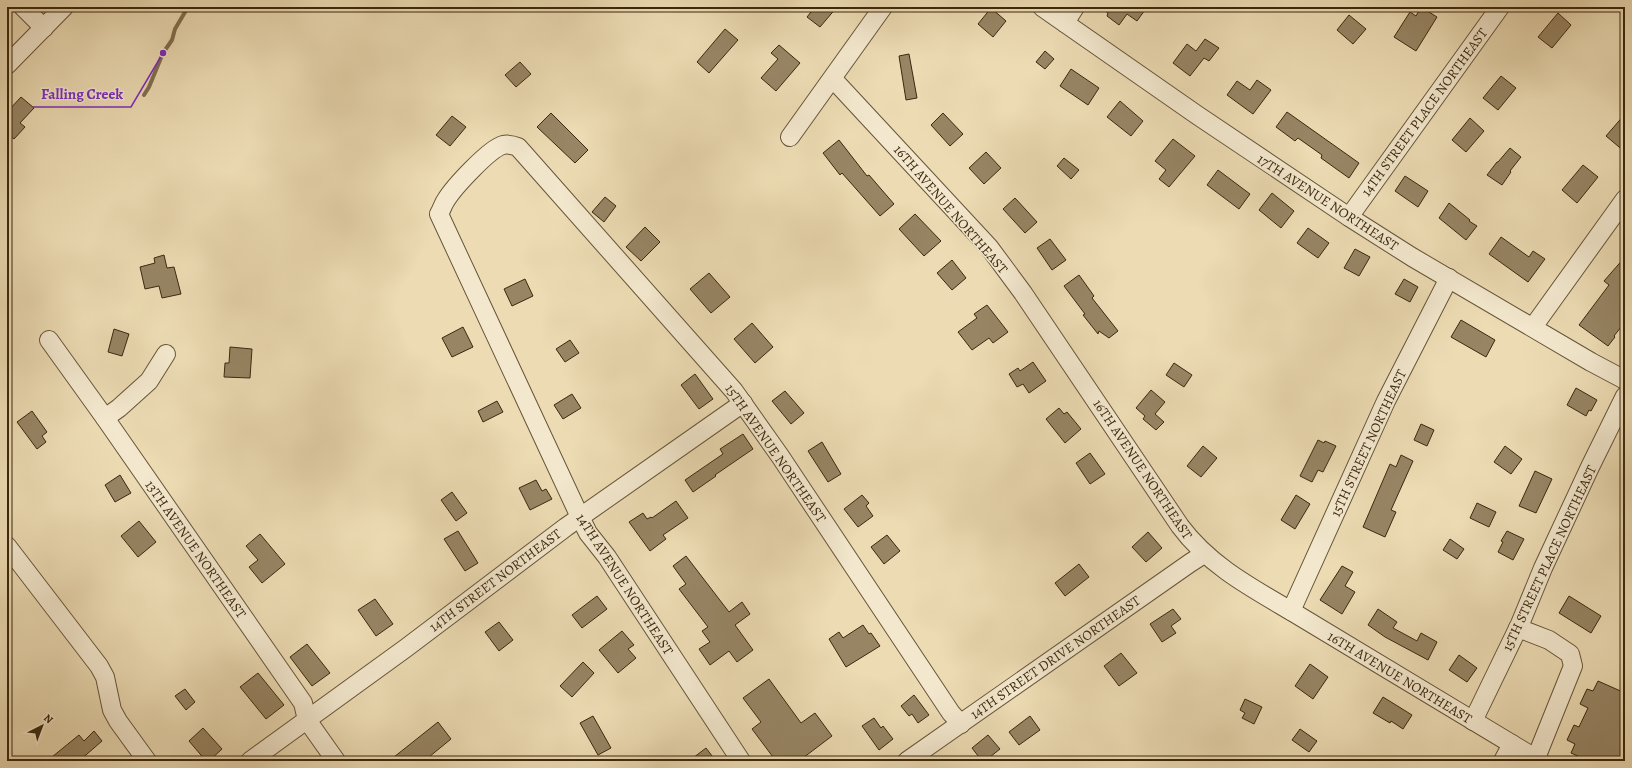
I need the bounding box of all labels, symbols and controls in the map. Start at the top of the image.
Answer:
street label: 14TH STREET PLACE NORTHEAST [1357,24,1492,200]
callout: Falling Creek [33,80,131,107]
text: Falling Creek [41,84,123,104]
street label: 16TH AVENUE NORTHEAST [889,141,1012,278]
street label: 17TH AVENUE NORTHEAST [1253,150,1402,255]
street label: 15TH STREET NORTHEAST [1326,366,1411,520]
street label: 15TH AVENUE NORTHEAST [721,380,831,527]
street label: 16TH AVENUE NORTHEAST [1088,395,1197,543]
street label: 15TH STREET PLACE NORTHEAST [1498,462,1601,654]
street label: 13TH AVENUE NORTHEAST [141,476,251,622]
street label: 14TH AVENUE NORTHEAST [572,510,678,659]
street label: 14TH STREET NORTHEAST [425,524,565,636]
street label: 14TH STREET DRIVE NORTHEAST [966,591,1144,724]
street label: 16TH AVENUE NORTHEAST [1324,627,1476,728]
north arrow [22,706,62,746]
text: N [40,711,56,727]

